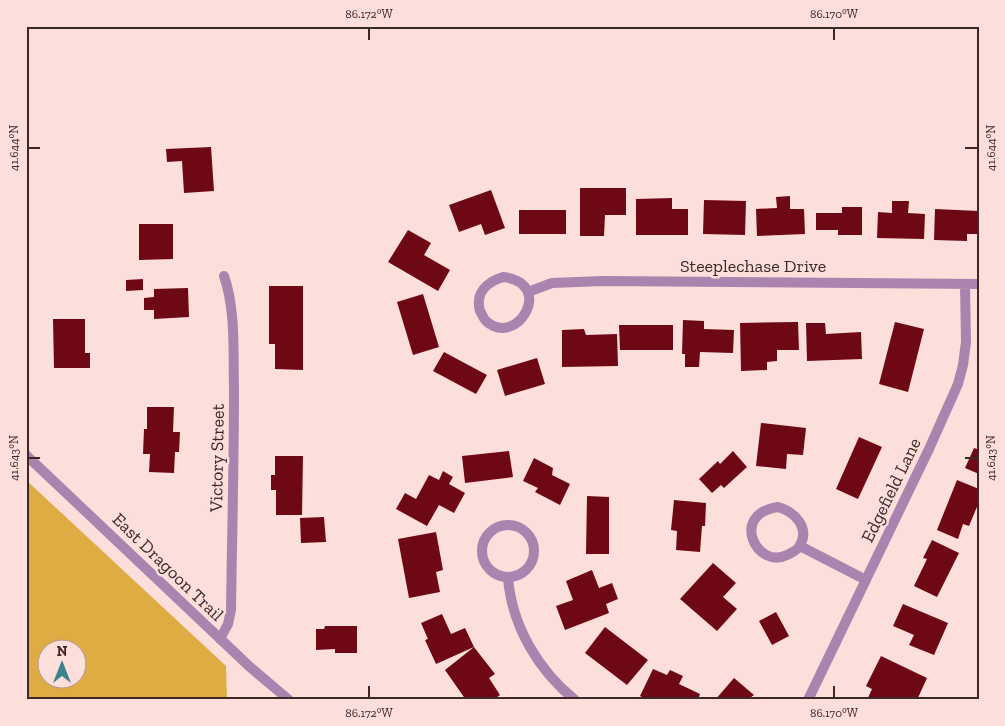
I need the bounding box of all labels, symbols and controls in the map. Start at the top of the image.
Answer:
text: 86.172°W [345,7,393,21]
text: 86.170°W [810,7,859,21]
text: 41.644°N [7,125,21,171]
text: 41.644°N [984,125,998,171]
street label: Steeplechase Drive [680,255,826,277]
street label: Victory Street [205,403,229,513]
street label: Edgefield Lane [856,434,926,546]
text: 41.643°N [7,435,21,481]
text: 41.643°N [984,435,998,481]
street label: East Dragoon Trail [108,508,228,626]
north arrow [38,638,88,688]
text: N [57,643,68,660]
text: 86.172°W [345,706,393,720]
text: 86.170°W [810,706,859,720]

